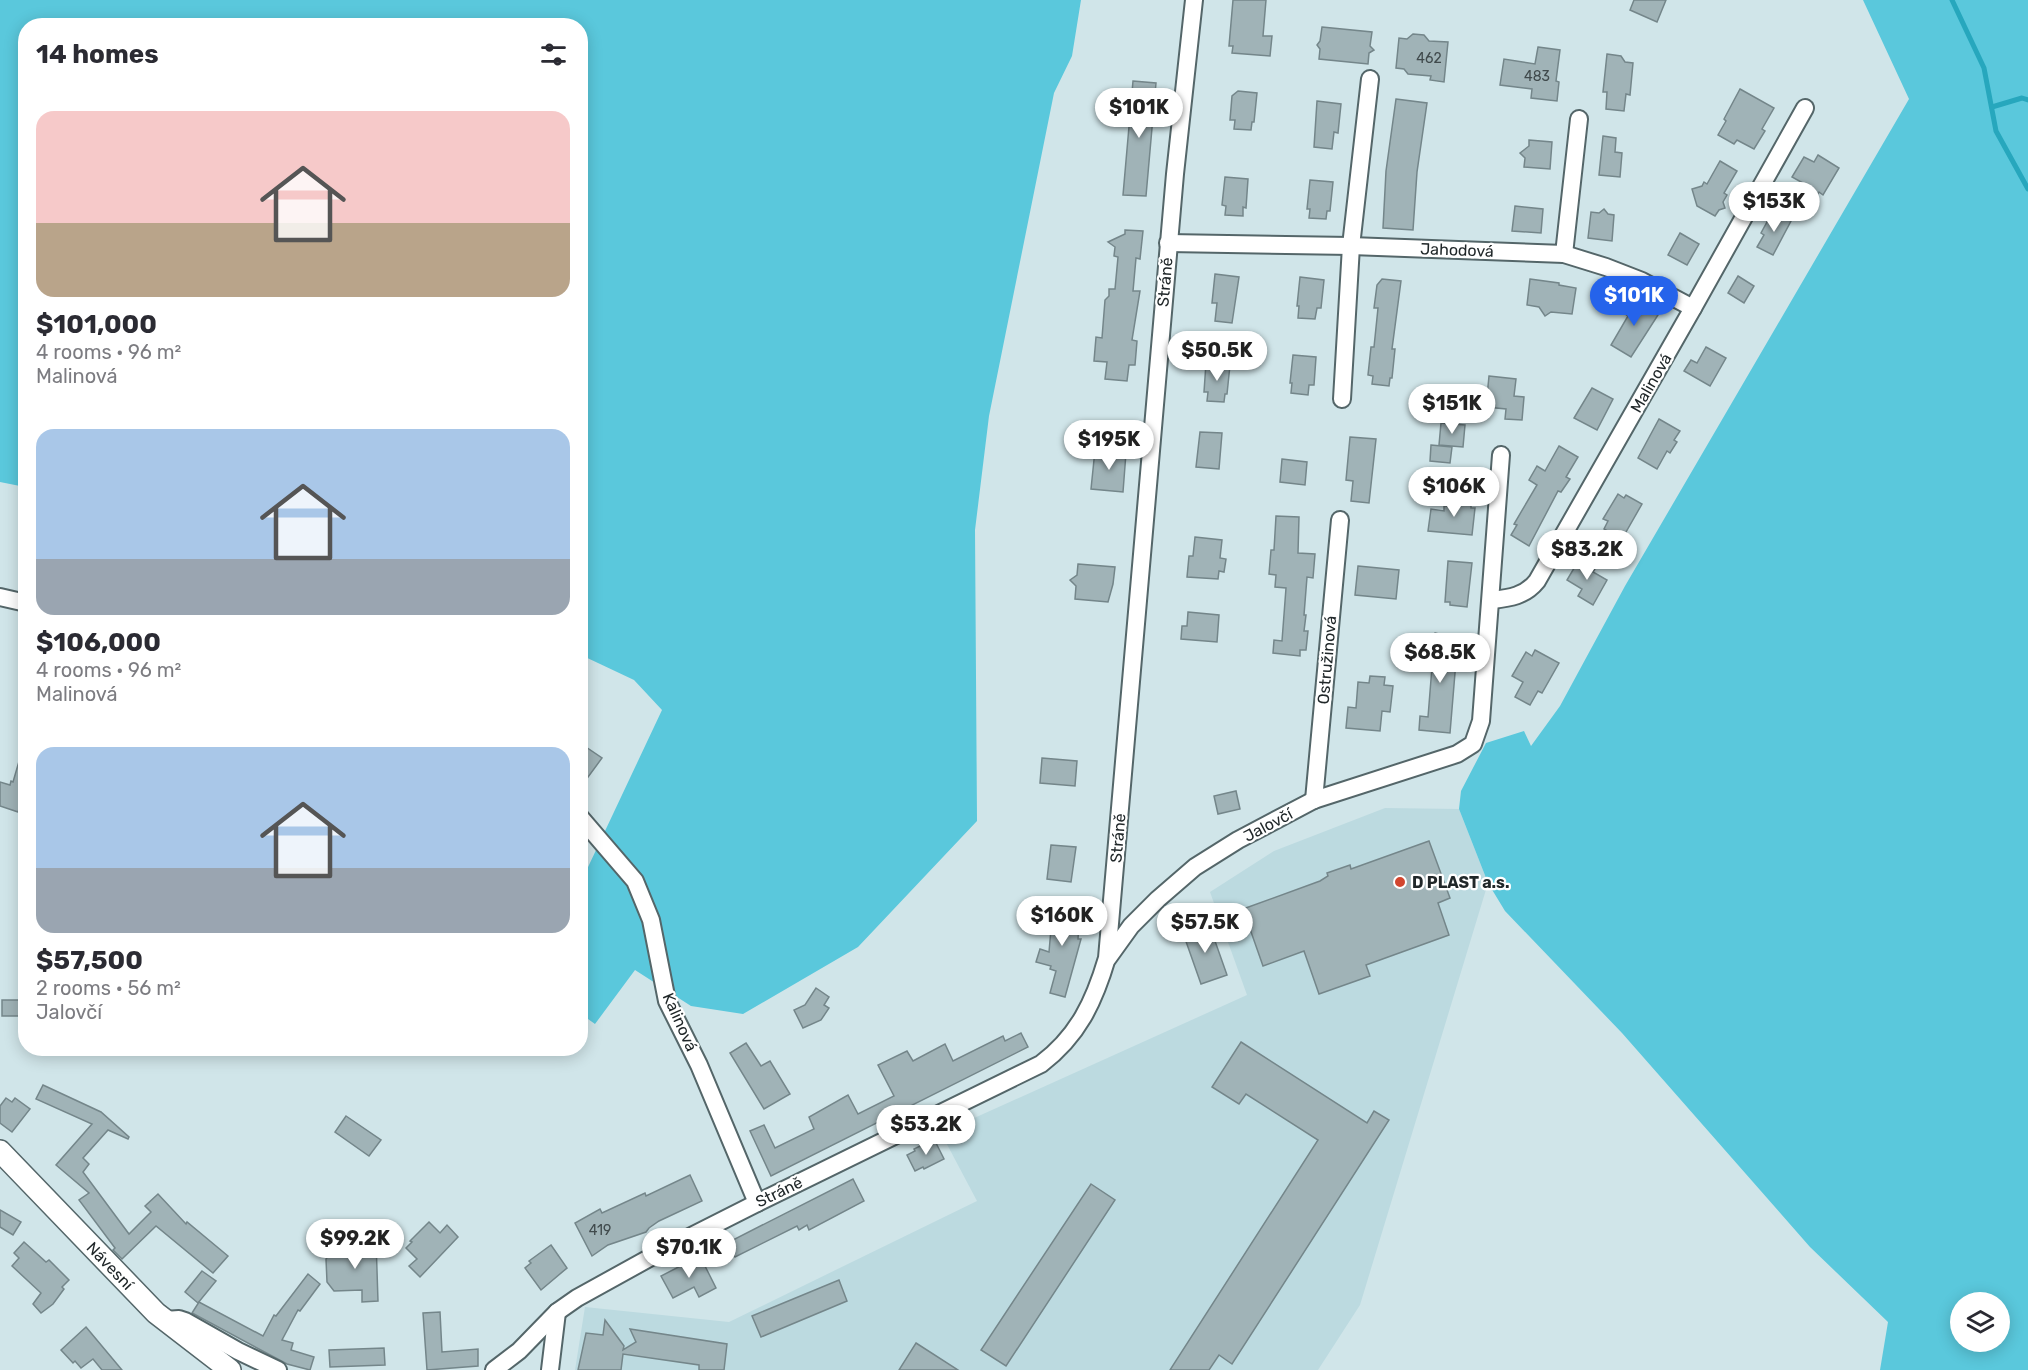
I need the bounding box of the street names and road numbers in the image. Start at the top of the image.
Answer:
street label: Jahodová [1420,239,1494,261]
street label: Stráně [1153,256,1177,308]
street label: Malinová [1626,350,1676,416]
street label: Ostružinová [1314,615,1340,705]
street label: Jalovčí [1240,804,1297,846]
street label: Stráně [1106,812,1130,864]
street label: Kalinová [659,990,701,1054]
street label: Stráně [753,1173,806,1211]
street label: Návesní [83,1238,138,1295]

